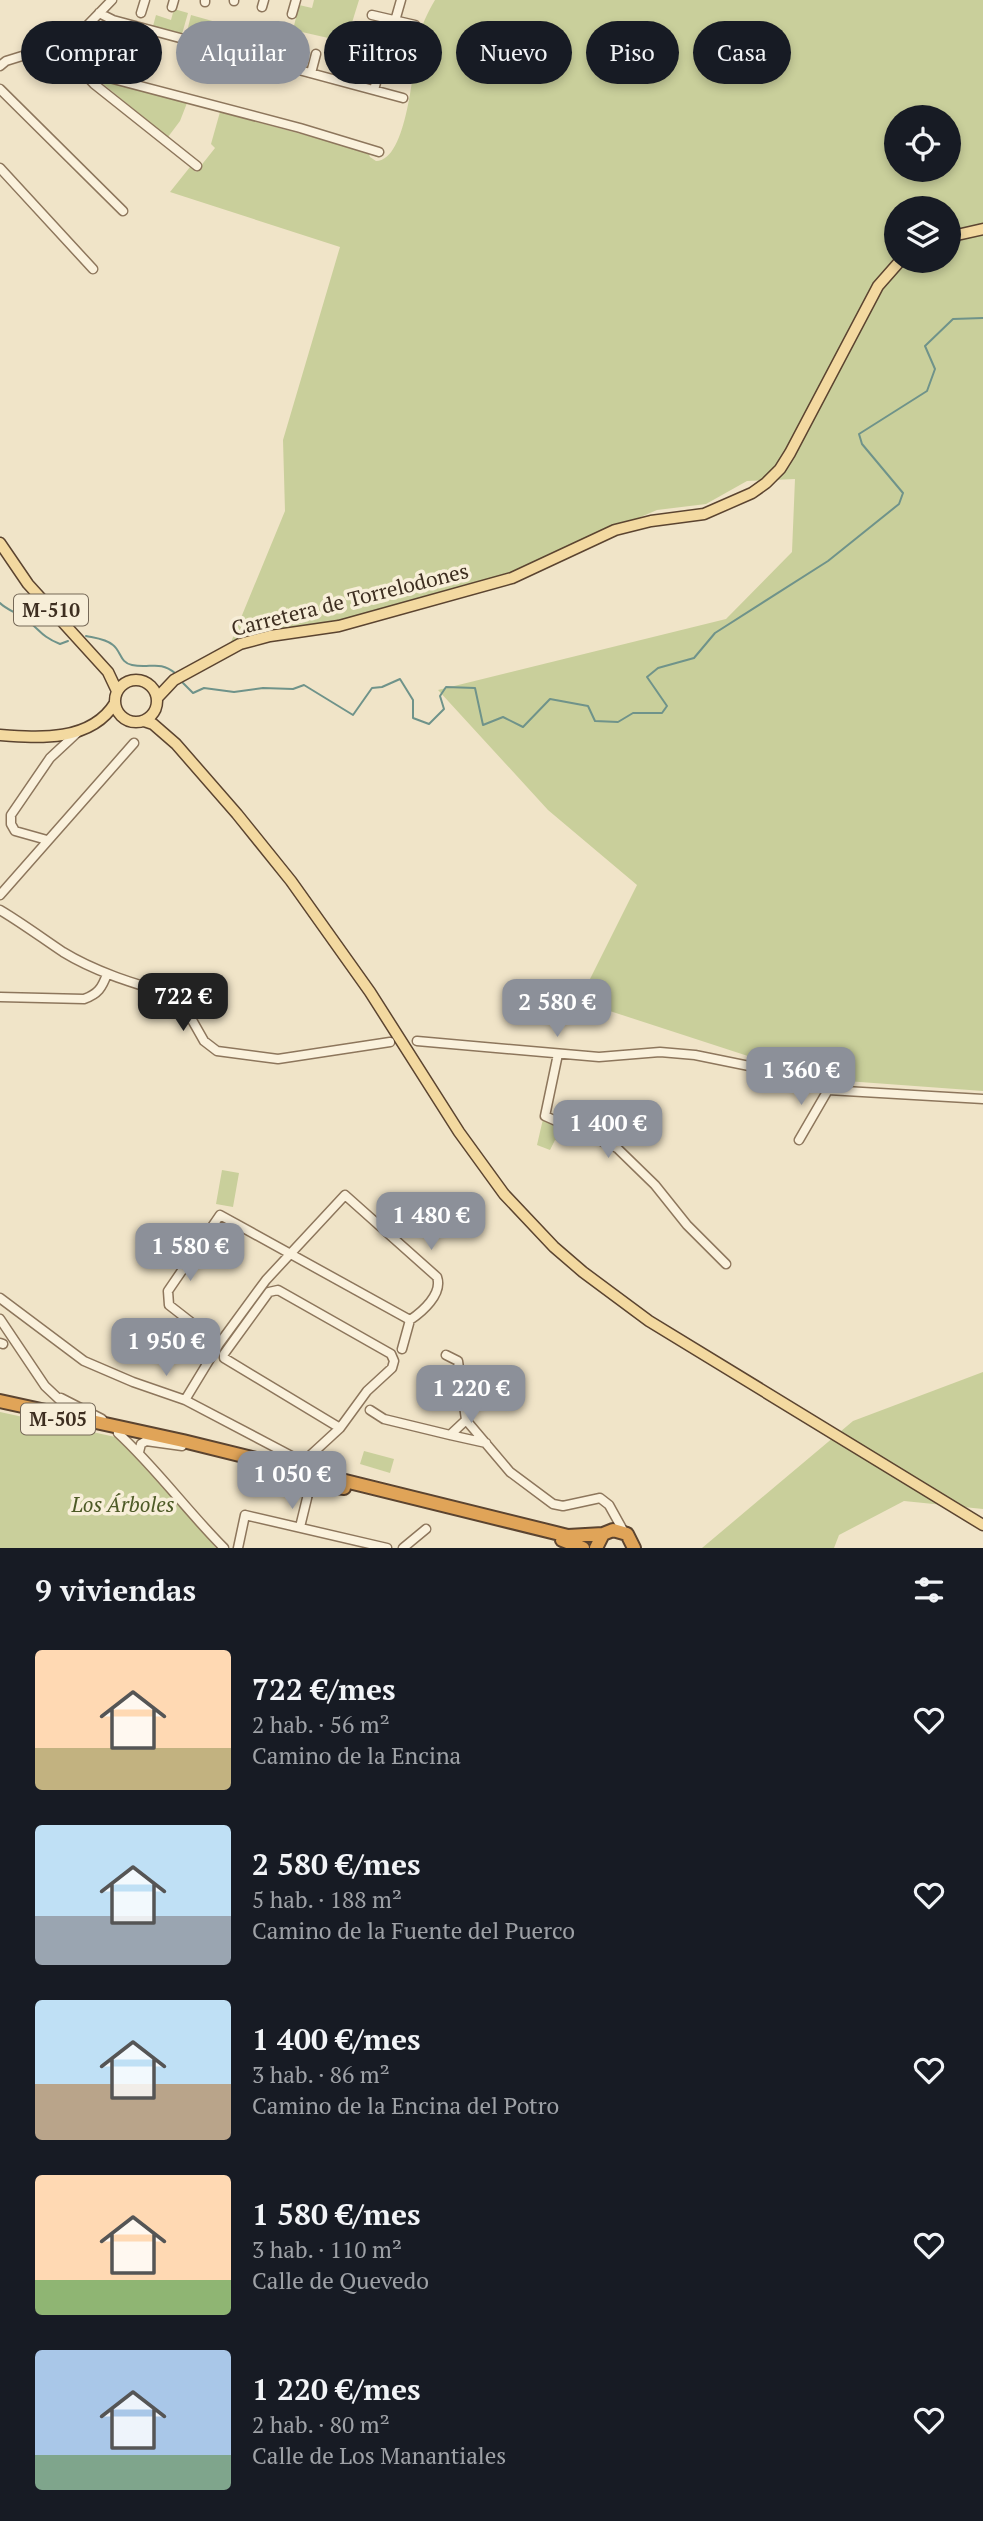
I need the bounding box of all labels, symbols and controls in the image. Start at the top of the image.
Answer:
chip: Comprar [21,21,162,84]
chip: Alquilar [176,21,310,84]
chip: Filtros [324,21,442,84]
chip: Nuevo [456,21,572,84]
chip: Piso [586,21,679,84]
chip: Casa [693,21,791,84]
map controls [884,105,961,273]
button: locate [884,105,961,182]
button: layers [884,196,961,273]
street label: Carretera de Torrelodones [228,556,471,642]
road number: M-510 [14,594,88,625]
pin: 722 € [134,974,232,1033]
pin: 2 580 € [492,979,622,1039]
text: 722 € [154,980,212,1011]
text: 2 580 € [518,986,596,1017]
pin: 1 360 € [736,1048,866,1107]
text: 1 360 € [762,1054,840,1085]
pin: 1 400 € [543,1100,673,1160]
text: 1 400 € [569,1107,647,1138]
pin: 1 480 € [366,1192,496,1252]
text: 1 480 € [392,1199,470,1230]
pin: 1 580 € [125,1224,255,1283]
text: 1 580 € [151,1230,229,1261]
pin: 1 950 € [101,1318,231,1378]
text: 1 950 € [127,1325,205,1356]
pin: 1 220 € [406,1366,536,1425]
text: 1 220 € [432,1372,510,1403]
road number: M-505 [21,1404,95,1434]
pin: 1 050 € [227,1452,357,1511]
text: 1 050 € [253,1458,331,1489]
park label: Los Árboles [70,1490,175,1518]
text: 9 viviendas [35,1570,196,1610]
icon: filters [910,1571,948,1609]
text: 722 €/mes [252,1669,396,1709]
icon: home [91,1678,175,1762]
icon: heart [910,1701,948,1739]
text: 2 hab. · 56 m² [252,1709,390,1740]
text: Camino de la Encina [252,1740,461,1771]
text: 2 580 €/mes [252,1844,421,1884]
icon: home [91,1853,175,1937]
icon: heart [910,1876,948,1914]
text: 5 hab. · 188 m² [252,1884,402,1915]
text: Camino de la Fuente del Puerco [252,1915,575,1946]
text: 1 400 €/mes [252,2019,421,2059]
icon: home [91,2028,175,2112]
icon: heart [910,2051,948,2089]
text: 3 hab. · 86 m² [252,2059,390,2090]
text: Camino de la Encina del Potro [252,2090,559,2121]
text: 1 580 €/mes [252,2194,421,2234]
icon: home [91,2203,175,2287]
icon: heart [910,2226,948,2264]
text: 3 hab. · 110 m² [252,2234,402,2265]
text: Calle de Quevedo [252,2265,429,2296]
text: 1 220 €/mes [252,2369,421,2409]
icon: home [91,2378,175,2462]
icon: heart [910,2401,948,2439]
text: 2 hab. · 80 m² [252,2409,390,2440]
text: Calle de Los Manantiales [252,2440,506,2471]

